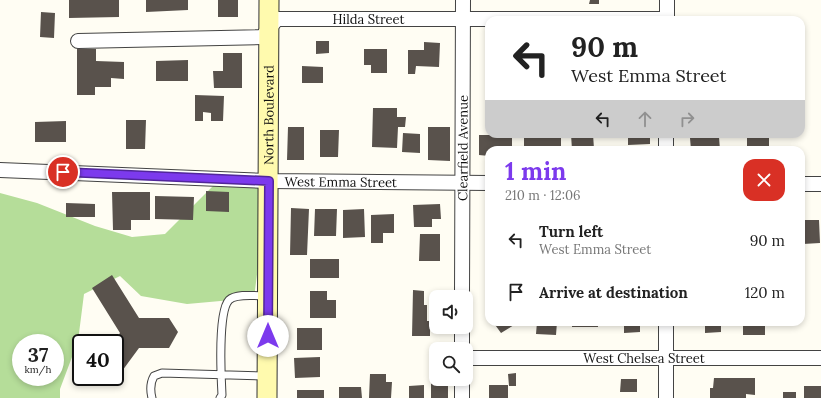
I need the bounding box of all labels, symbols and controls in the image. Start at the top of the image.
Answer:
street label: Hilda Street [332,11,405,28]
text: 90 m [571,29,638,65]
icon: left [505,32,557,84]
text: West Emma Street [571,64,726,87]
street label: North Boulevard [260,65,278,165]
street label: Clearfield Avenue [454,95,472,201]
icon: left [592,108,614,130]
icon: ahead [634,108,656,130]
icon: right [676,108,698,130]
pin [46,155,80,189]
text: 1 min [505,156,566,187]
button: close [743,159,785,201]
icon: arrive [52,161,74,183]
street label: West Emma Street [285,173,397,191]
text: 210 m · 12:06 [505,187,580,204]
text: Turn left [539,222,603,241]
icon: left [505,229,527,251]
text: 90 m [750,231,785,250]
text: West Emma Street [539,241,651,258]
icon: arrive [505,281,527,303]
text: Arrive at destination [539,283,688,302]
text: 120 m [745,283,785,302]
map controls [429,290,473,386]
button: sound [429,290,473,334]
position arrow [247,315,289,357]
speed limit sign: 40 [72,334,124,386]
text: 37 [28,342,48,367]
button: search [429,342,473,386]
street label: West Chelsea Street [583,350,705,367]
text: km/h [24,363,52,376]

